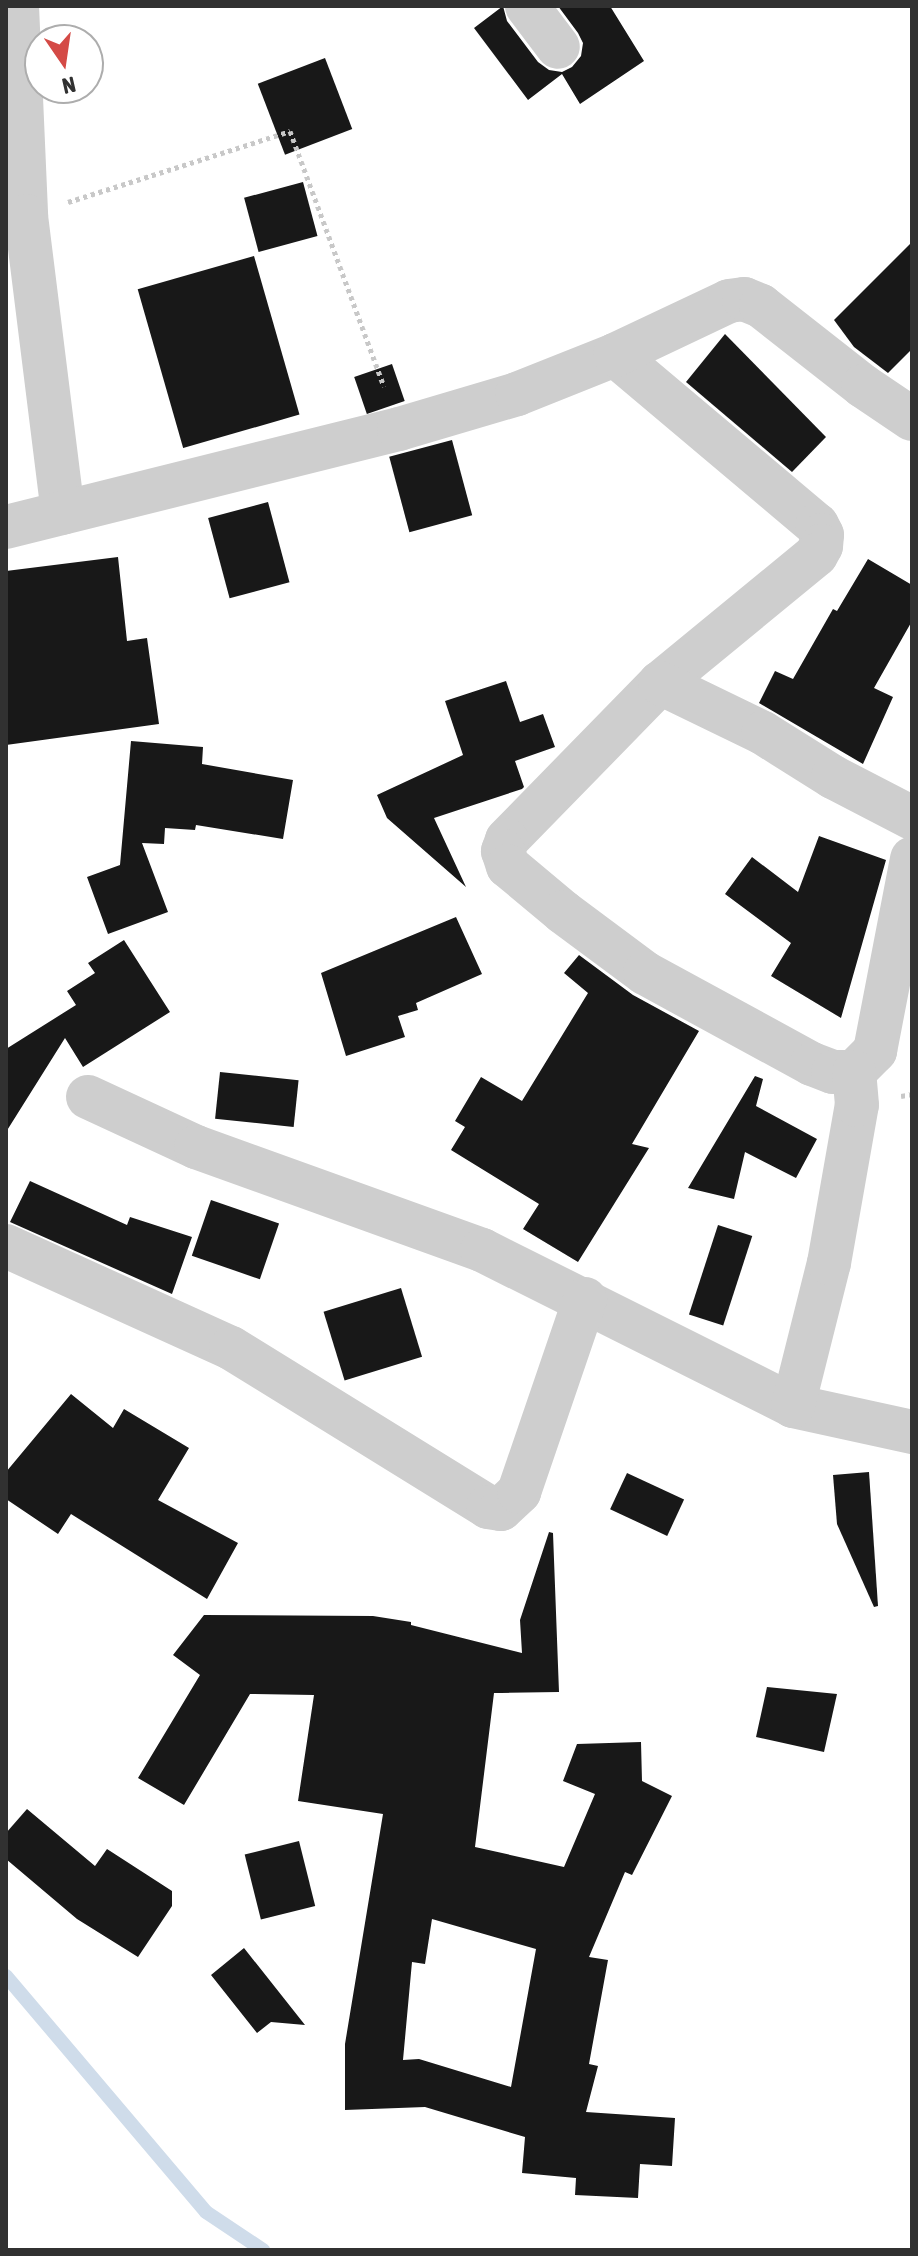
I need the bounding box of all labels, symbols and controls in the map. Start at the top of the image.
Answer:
north arrow [24,24,104,104]
text: N [60,71,78,100]

